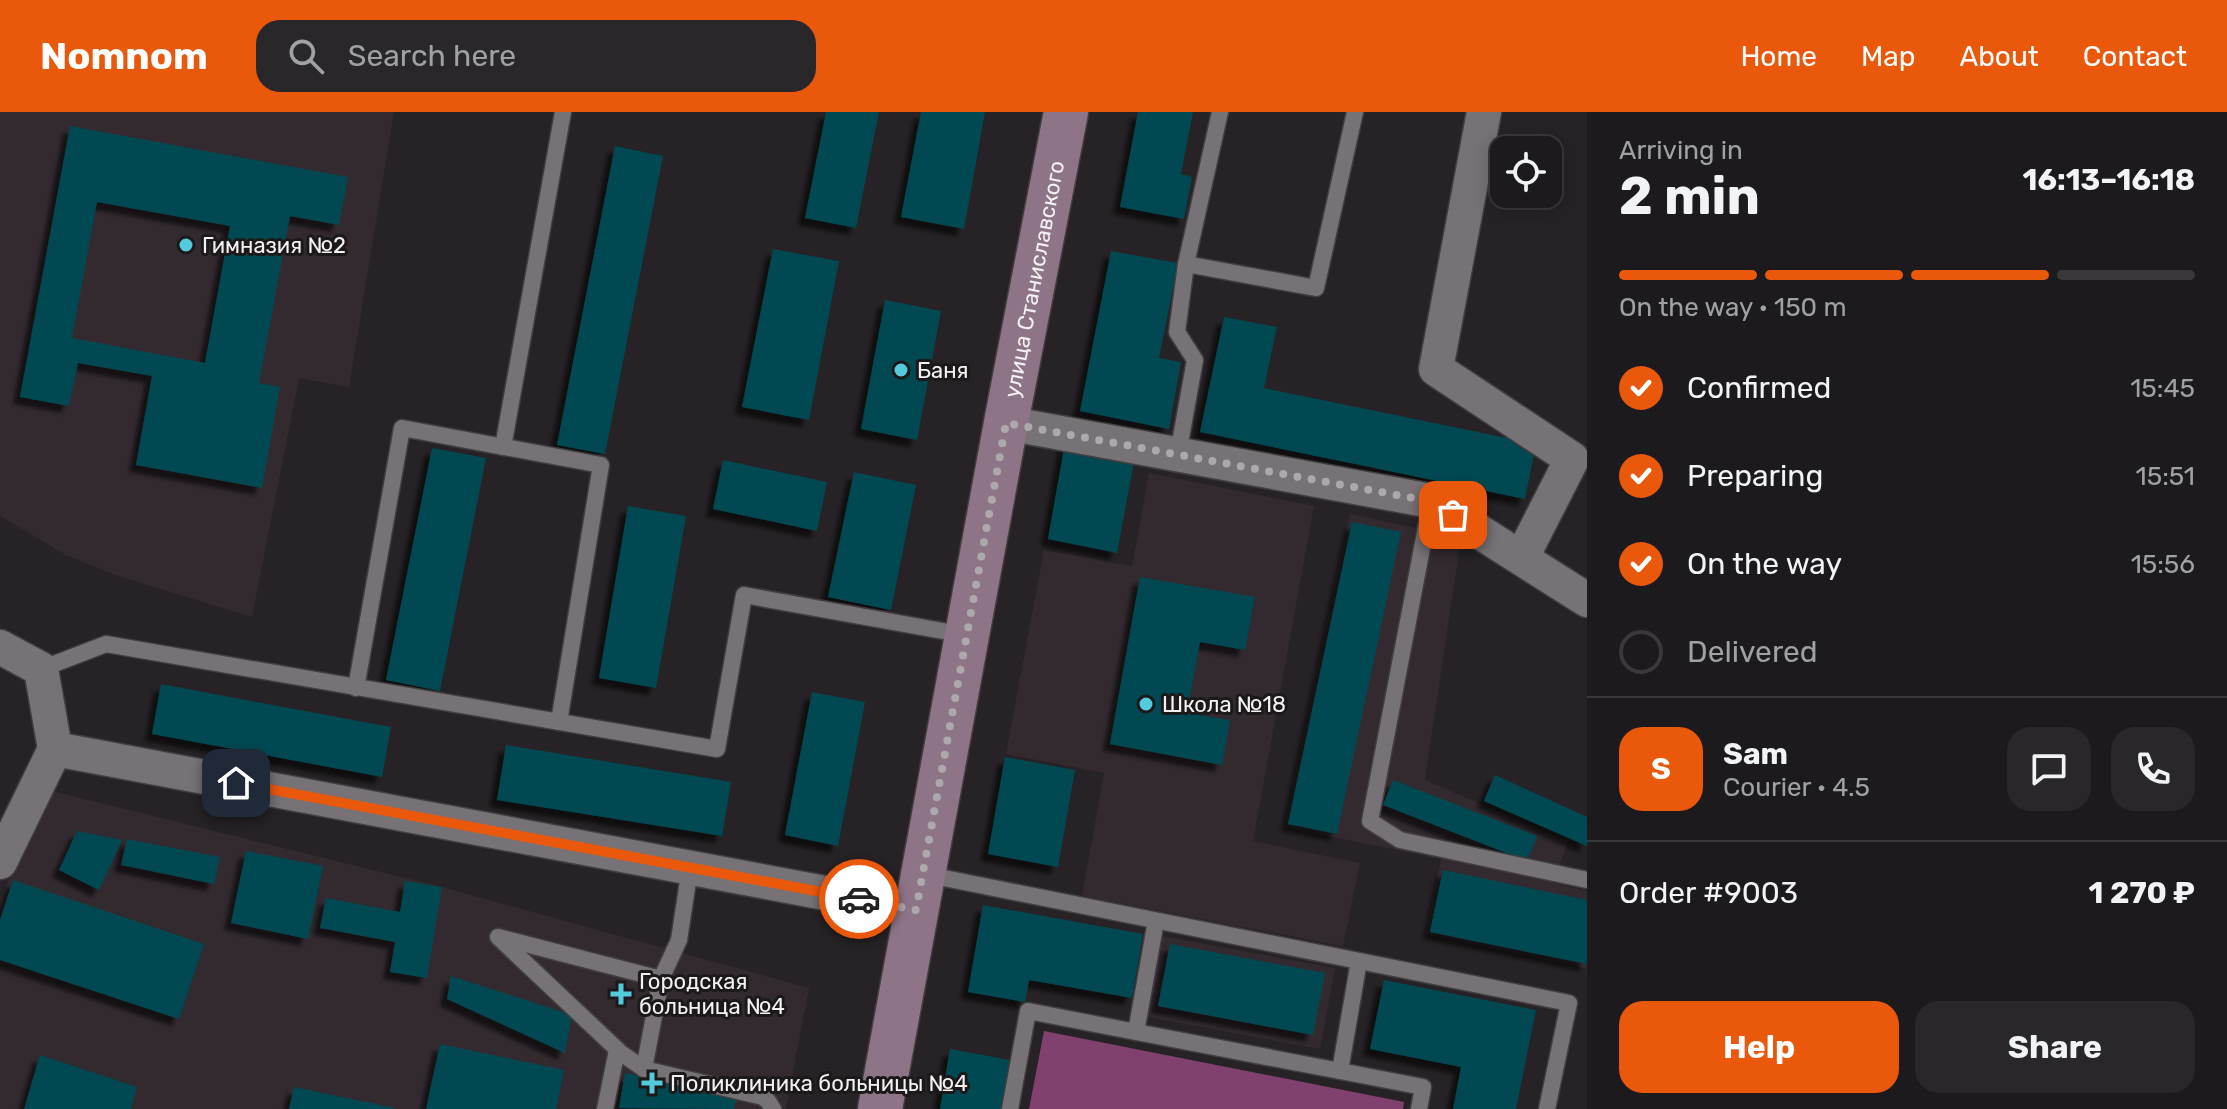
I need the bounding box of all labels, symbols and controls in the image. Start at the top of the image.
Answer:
search box [256,20,816,92]
text: Nomnom [40,33,208,79]
icon: search [284,34,328,78]
text: Search here [348,38,516,74]
text: Home [1740,40,1817,73]
text: Map [1861,40,1915,73]
text: About [1959,40,2039,73]
text: Contact [2083,40,2187,73]
text: Arriving in [1619,135,1743,166]
map controls [1490,136,1562,208]
button: locate [1490,136,1562,208]
street label: улица Станиславского [998,158,1070,400]
text: 16:13–16:18 [2022,162,2195,198]
text: 2 min [1619,165,1760,227]
place label: Гимназия №2 [202,232,346,259]
marker: Гимназия №2 [177,236,195,254]
text: On the way · 150 m [1619,292,1847,323]
place label: Баня [917,357,969,384]
marker: Баня [892,361,910,379]
icon: check [1619,366,1663,410]
text: Confirmed [1687,370,1831,406]
text: 15:45 [2130,373,2195,404]
icon: check [1619,454,1663,498]
text: Preparing [1687,458,1823,494]
text: 15:51 [2136,461,2195,492]
pin [1419,481,1487,549]
icon: bag [1431,493,1475,537]
icon: check [1619,542,1663,586]
text: On the way [1687,546,1842,582]
text: 15:56 [2131,549,2195,580]
text: Delivered [1687,634,1818,670]
place label: Школа №18 [1162,691,1286,718]
marker: Школа №18 [1137,695,1155,713]
button: chat [2007,727,2091,811]
button: phone [2111,727,2195,811]
text: Sam [1723,736,1788,772]
pin [202,749,270,817]
text: S [1651,751,1671,787]
icon: home [214,761,258,805]
text: Courier · 4.5 [1723,772,1870,803]
courier [819,859,899,939]
text: Order #9003 [1619,875,1798,911]
text: 1 270 ₽ [2089,875,2195,911]
icon: car [837,877,881,921]
place label: Городская больница №4 [639,968,785,1020]
marker: Городская больница №4 [610,983,632,1005]
button: Help [1619,1001,1899,1093]
button: Share [1915,1001,2195,1093]
place label: Поликлиника больницы №4 [670,1070,968,1097]
marker: Поликлиника больницы №4 [641,1072,663,1094]

